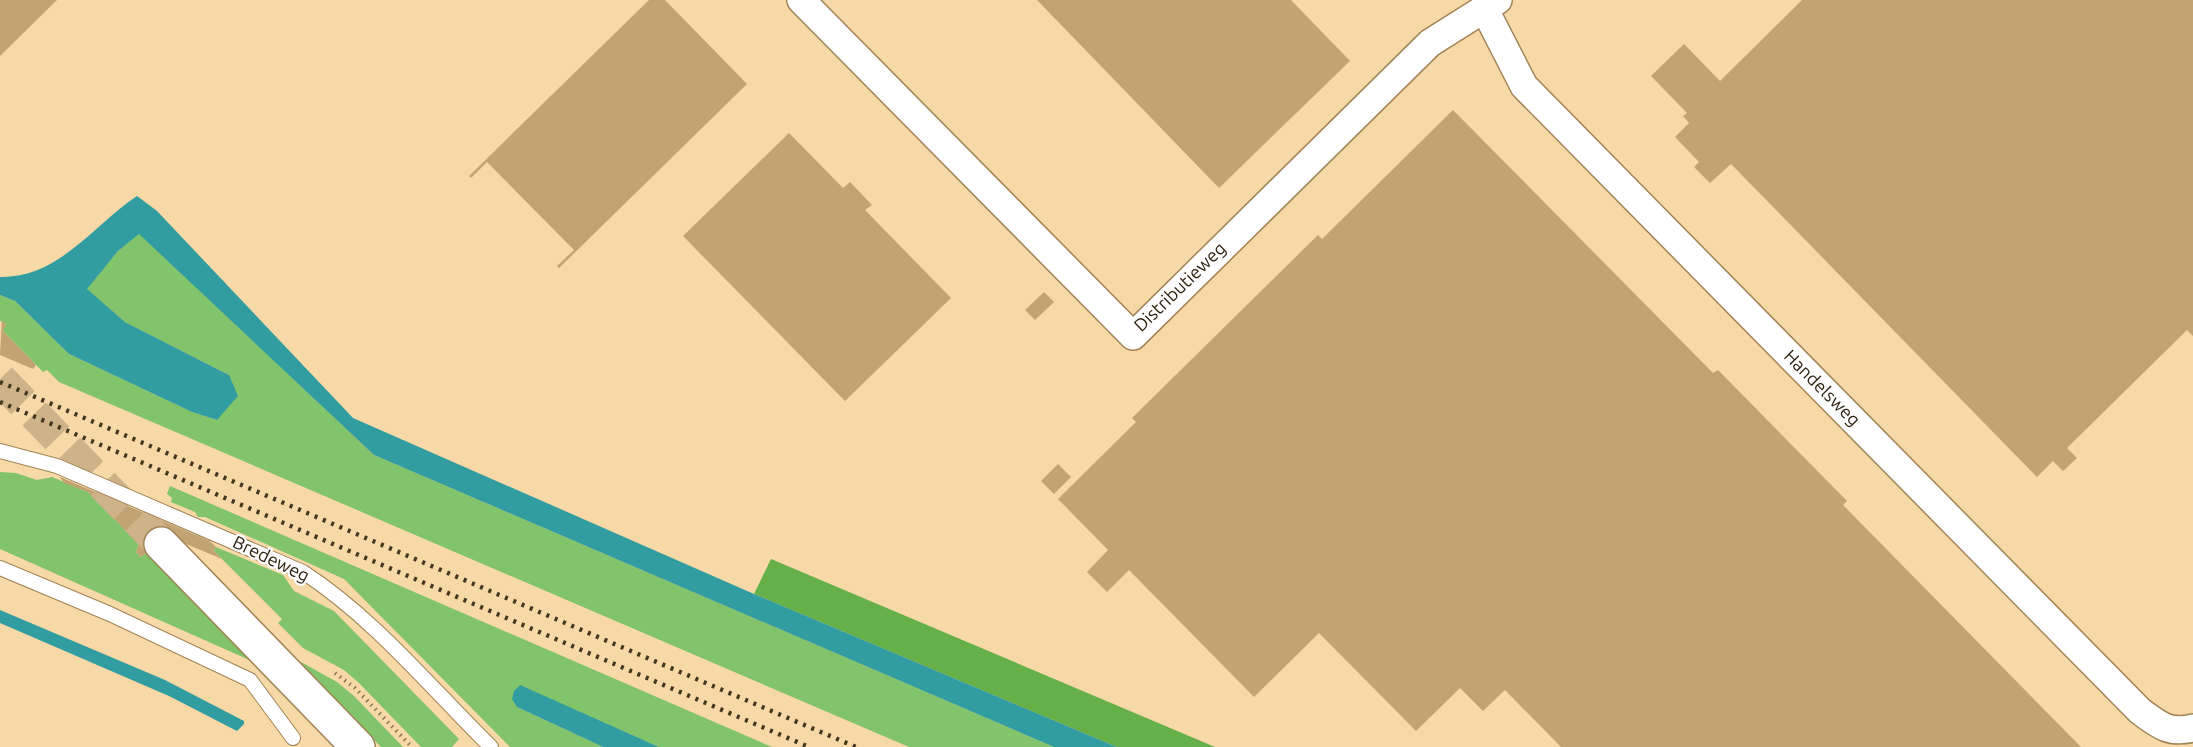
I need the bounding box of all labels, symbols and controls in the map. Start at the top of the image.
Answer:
street label: Distributieweg [1129,238,1229,335]
street label: Handelsweg [1781,345,1865,429]
street label: Bredeweg [230,531,313,585]

